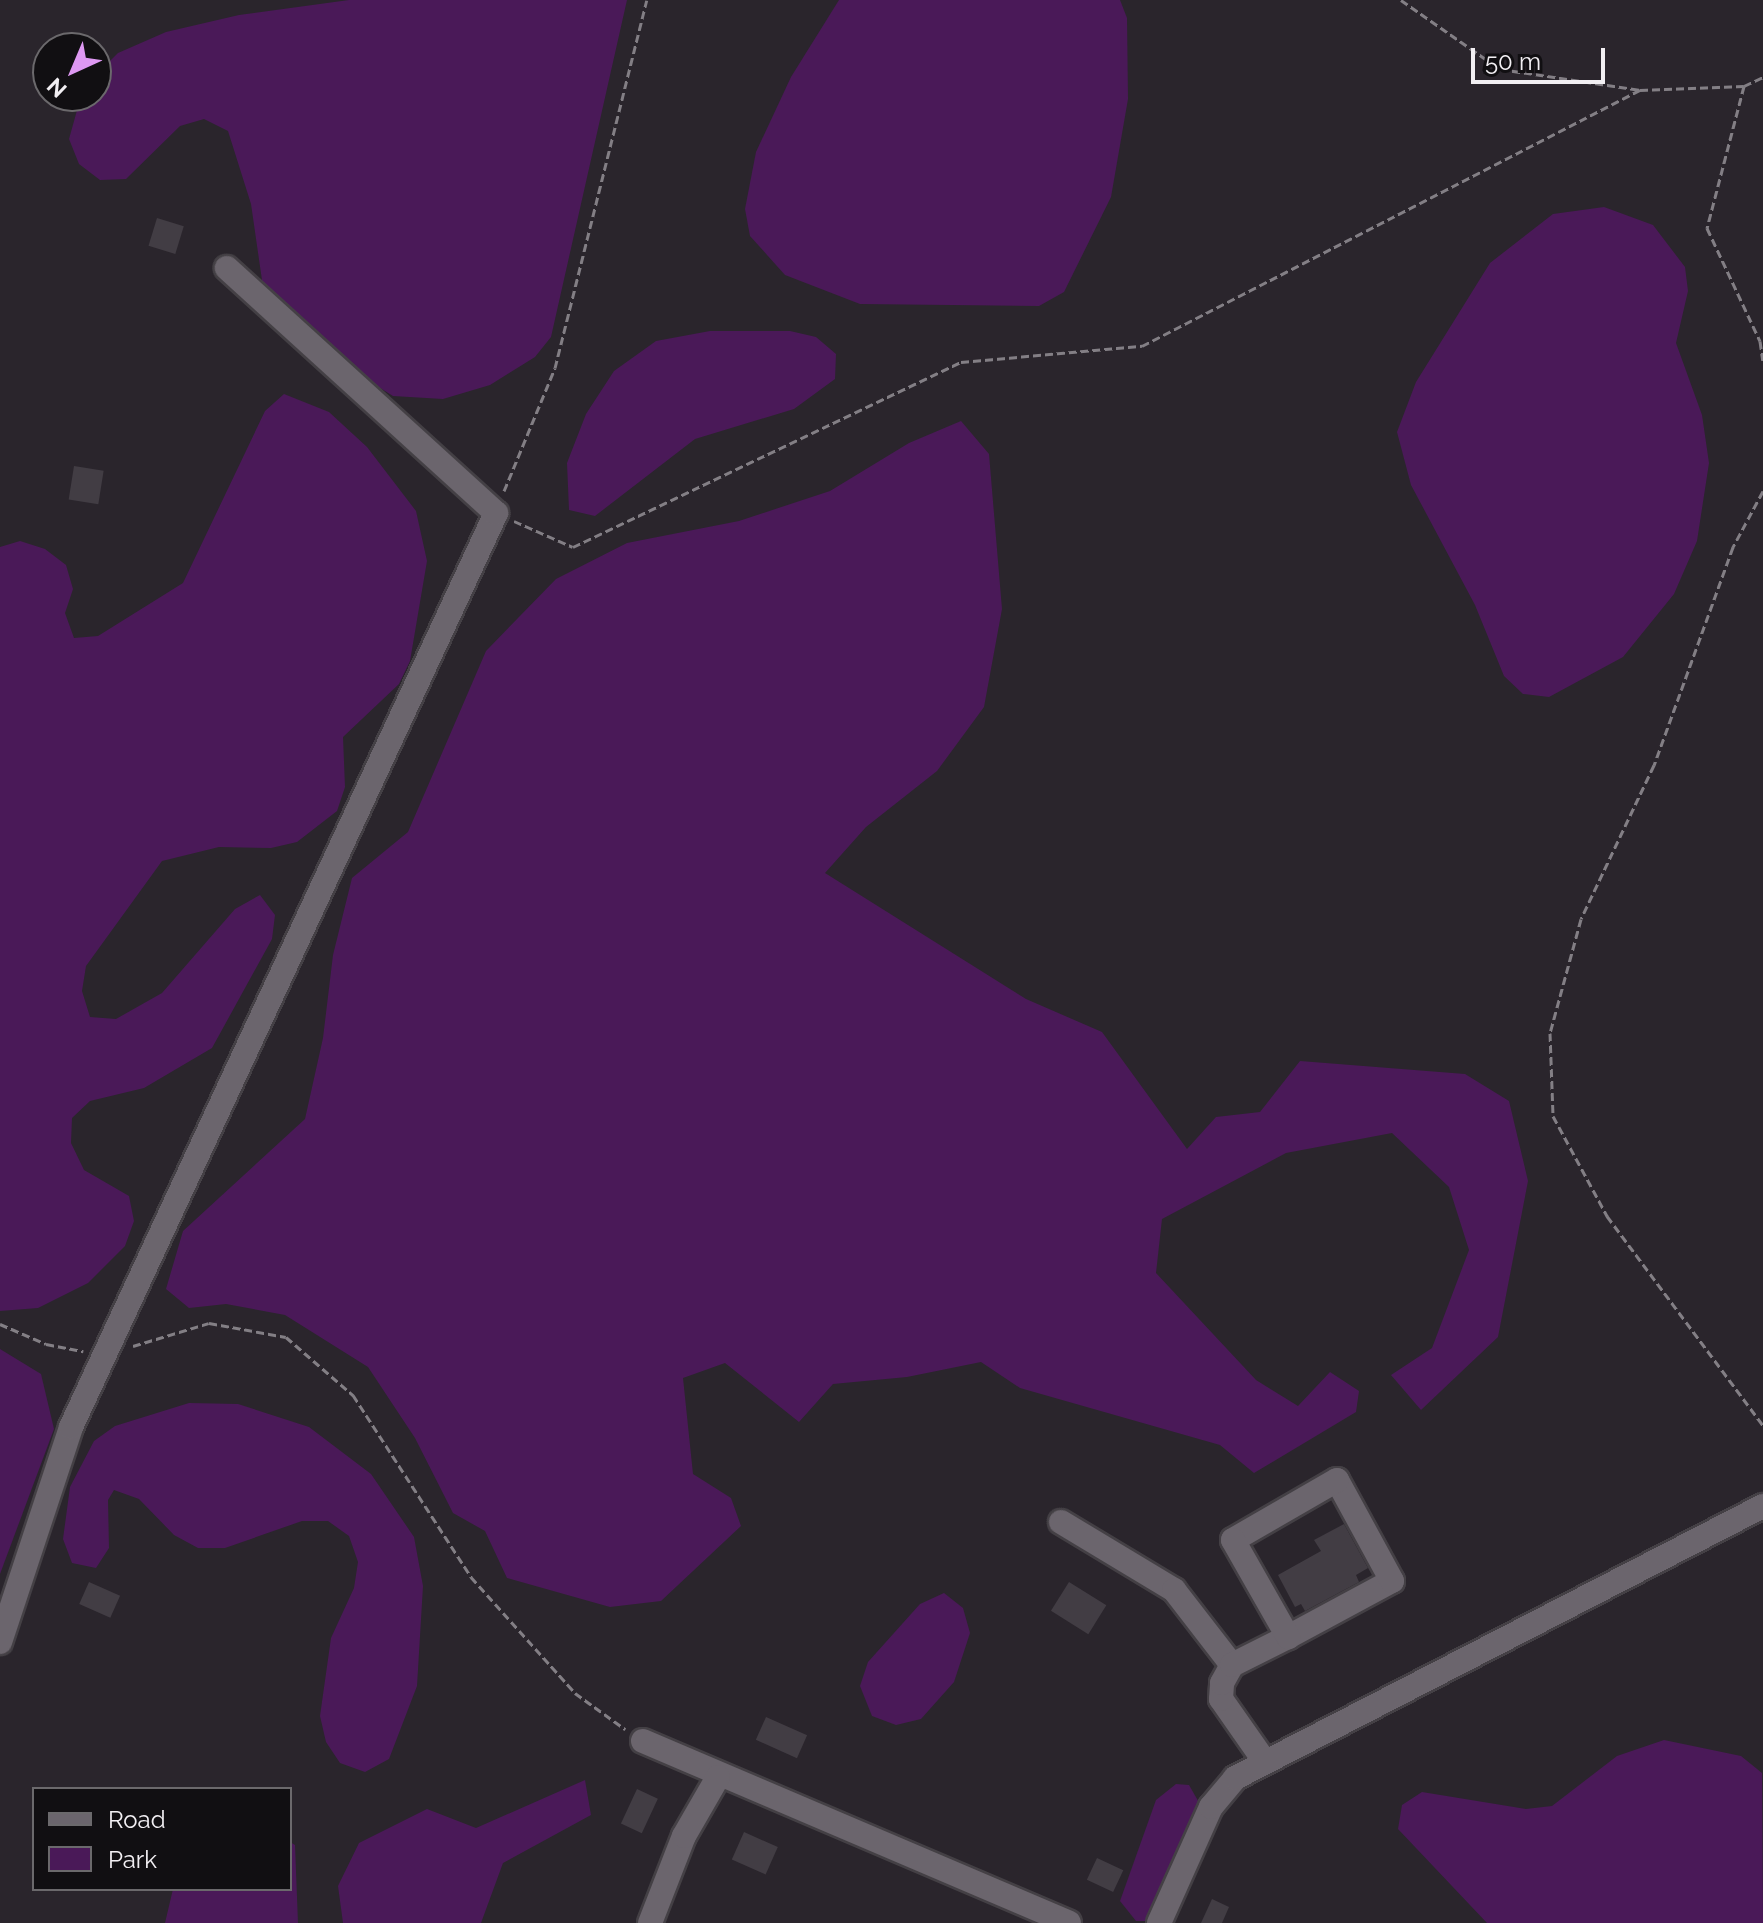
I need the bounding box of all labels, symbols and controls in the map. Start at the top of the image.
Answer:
north arrow [32,32,112,112]
scale bar [1475,32,1609,82]
text: 50 m [1485,47,1541,76]
text: N [42,73,72,103]
legend [32,1787,292,1891]
text: Road [108,1805,166,1834]
text: Park [108,1845,157,1874]

